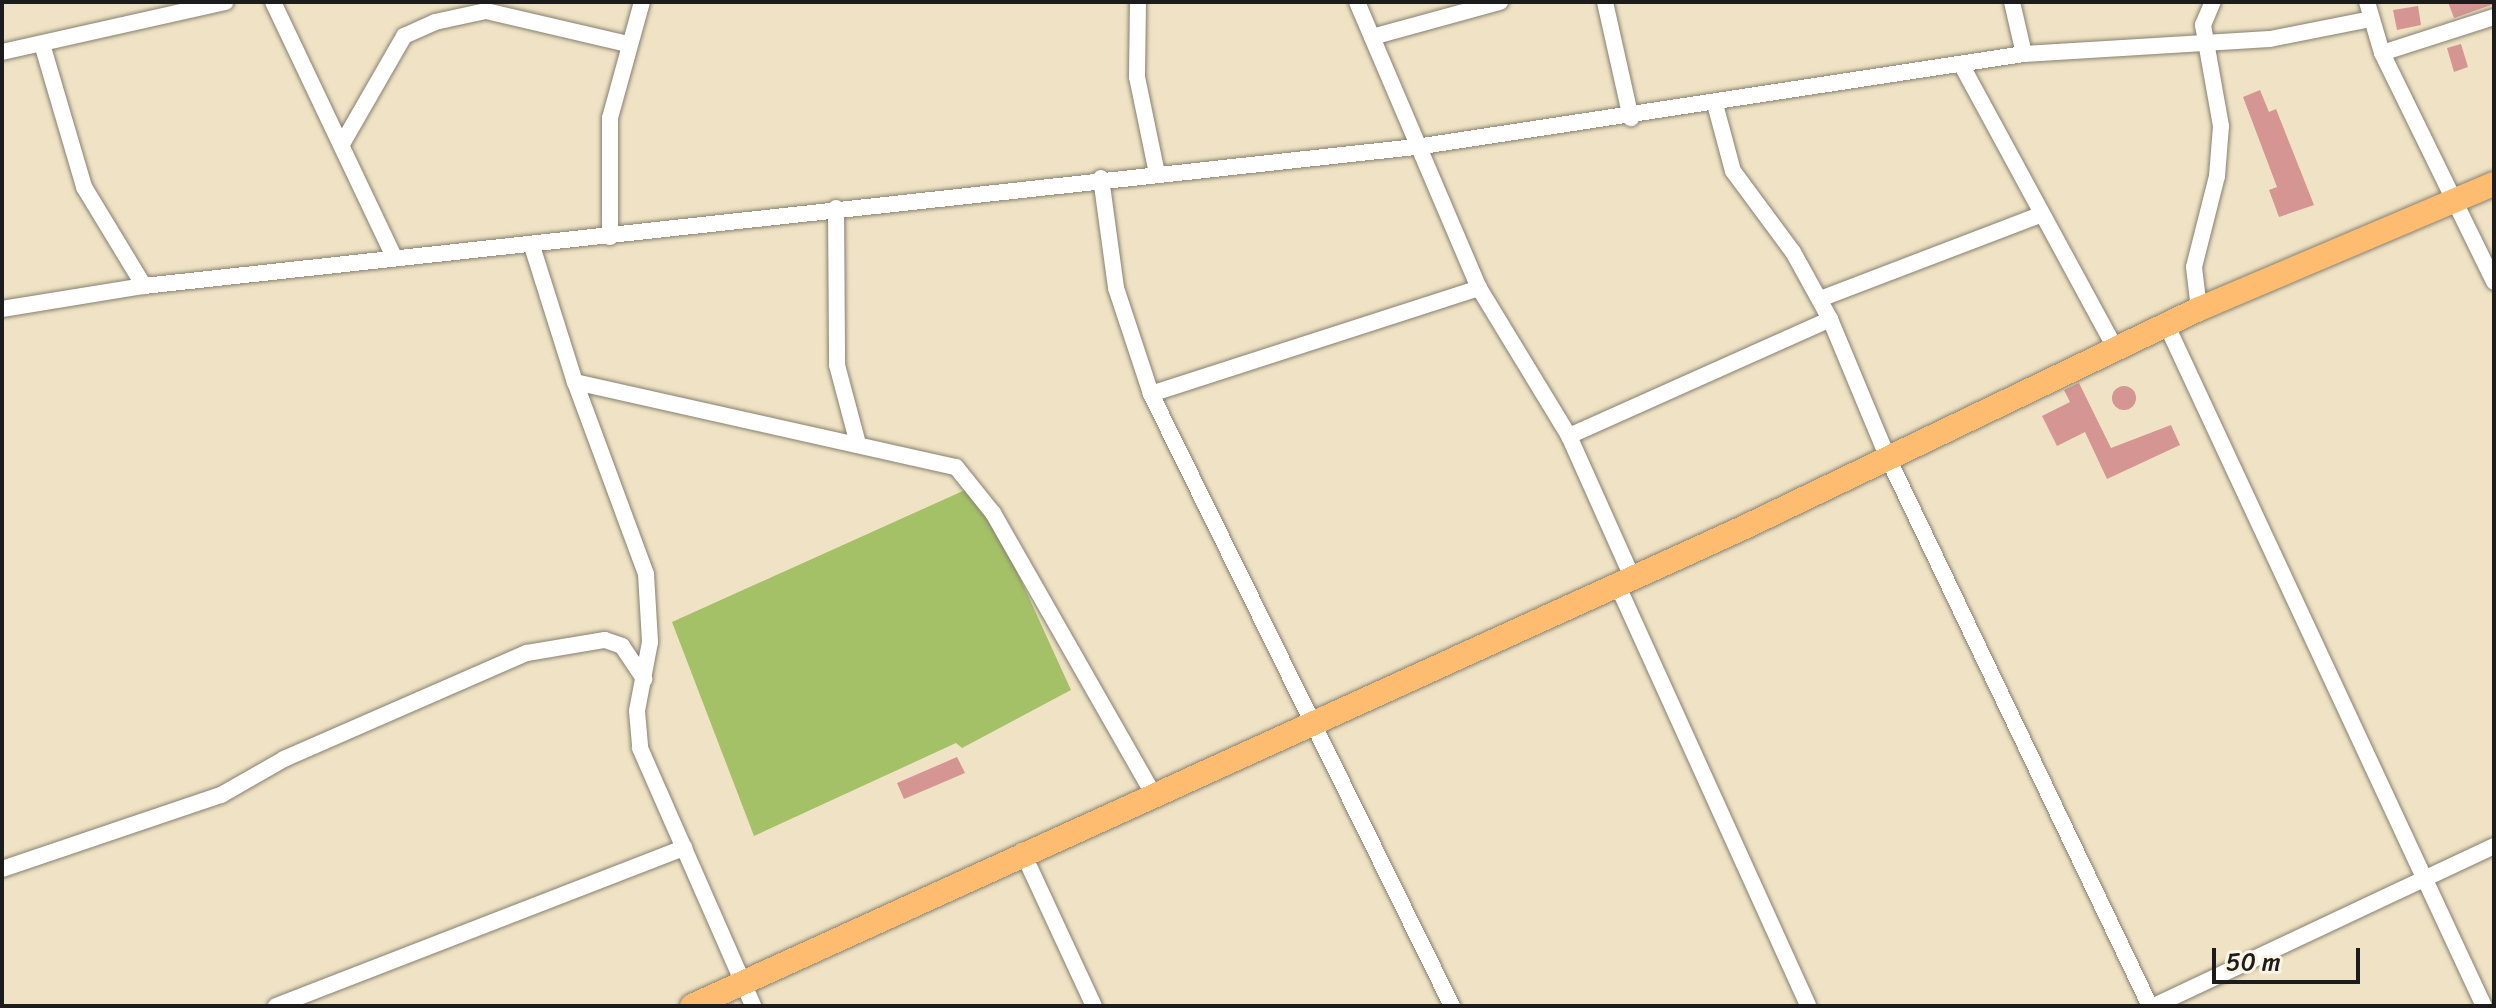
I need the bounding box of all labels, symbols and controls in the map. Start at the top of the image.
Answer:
scale bar [2216,932,2364,982]
text: 50 m [2226,941,2281,983]

